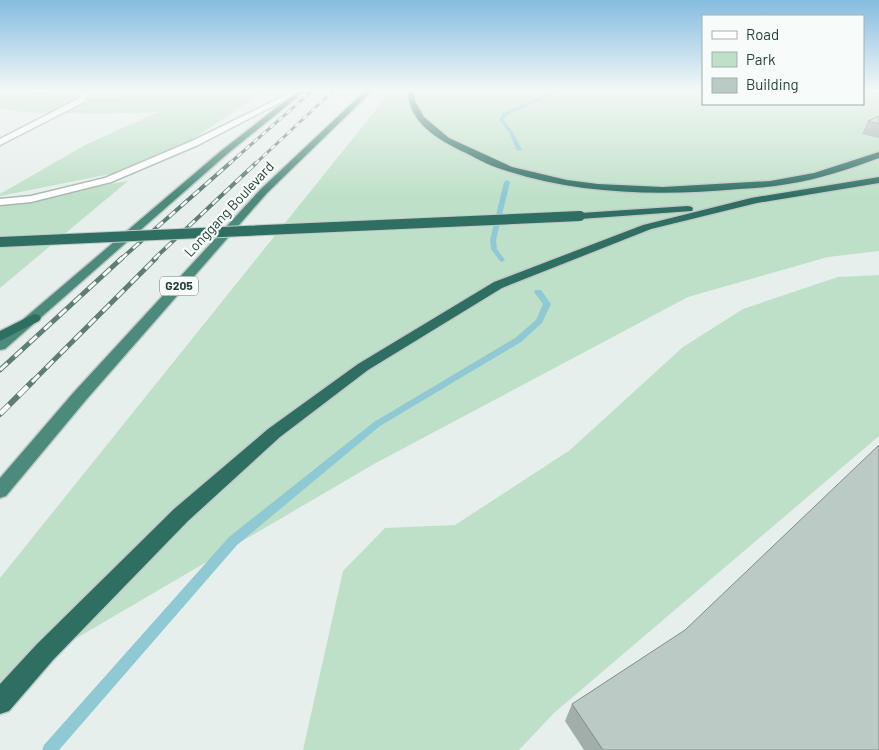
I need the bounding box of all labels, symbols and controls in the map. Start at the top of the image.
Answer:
legend [702,15,864,105]
text: Road [746,25,779,43]
text: Park [746,50,776,68]
text: Building [746,75,799,93]
street label: Longgang Boulevard [180,158,277,260]
road number: G205 [160,276,198,296]

